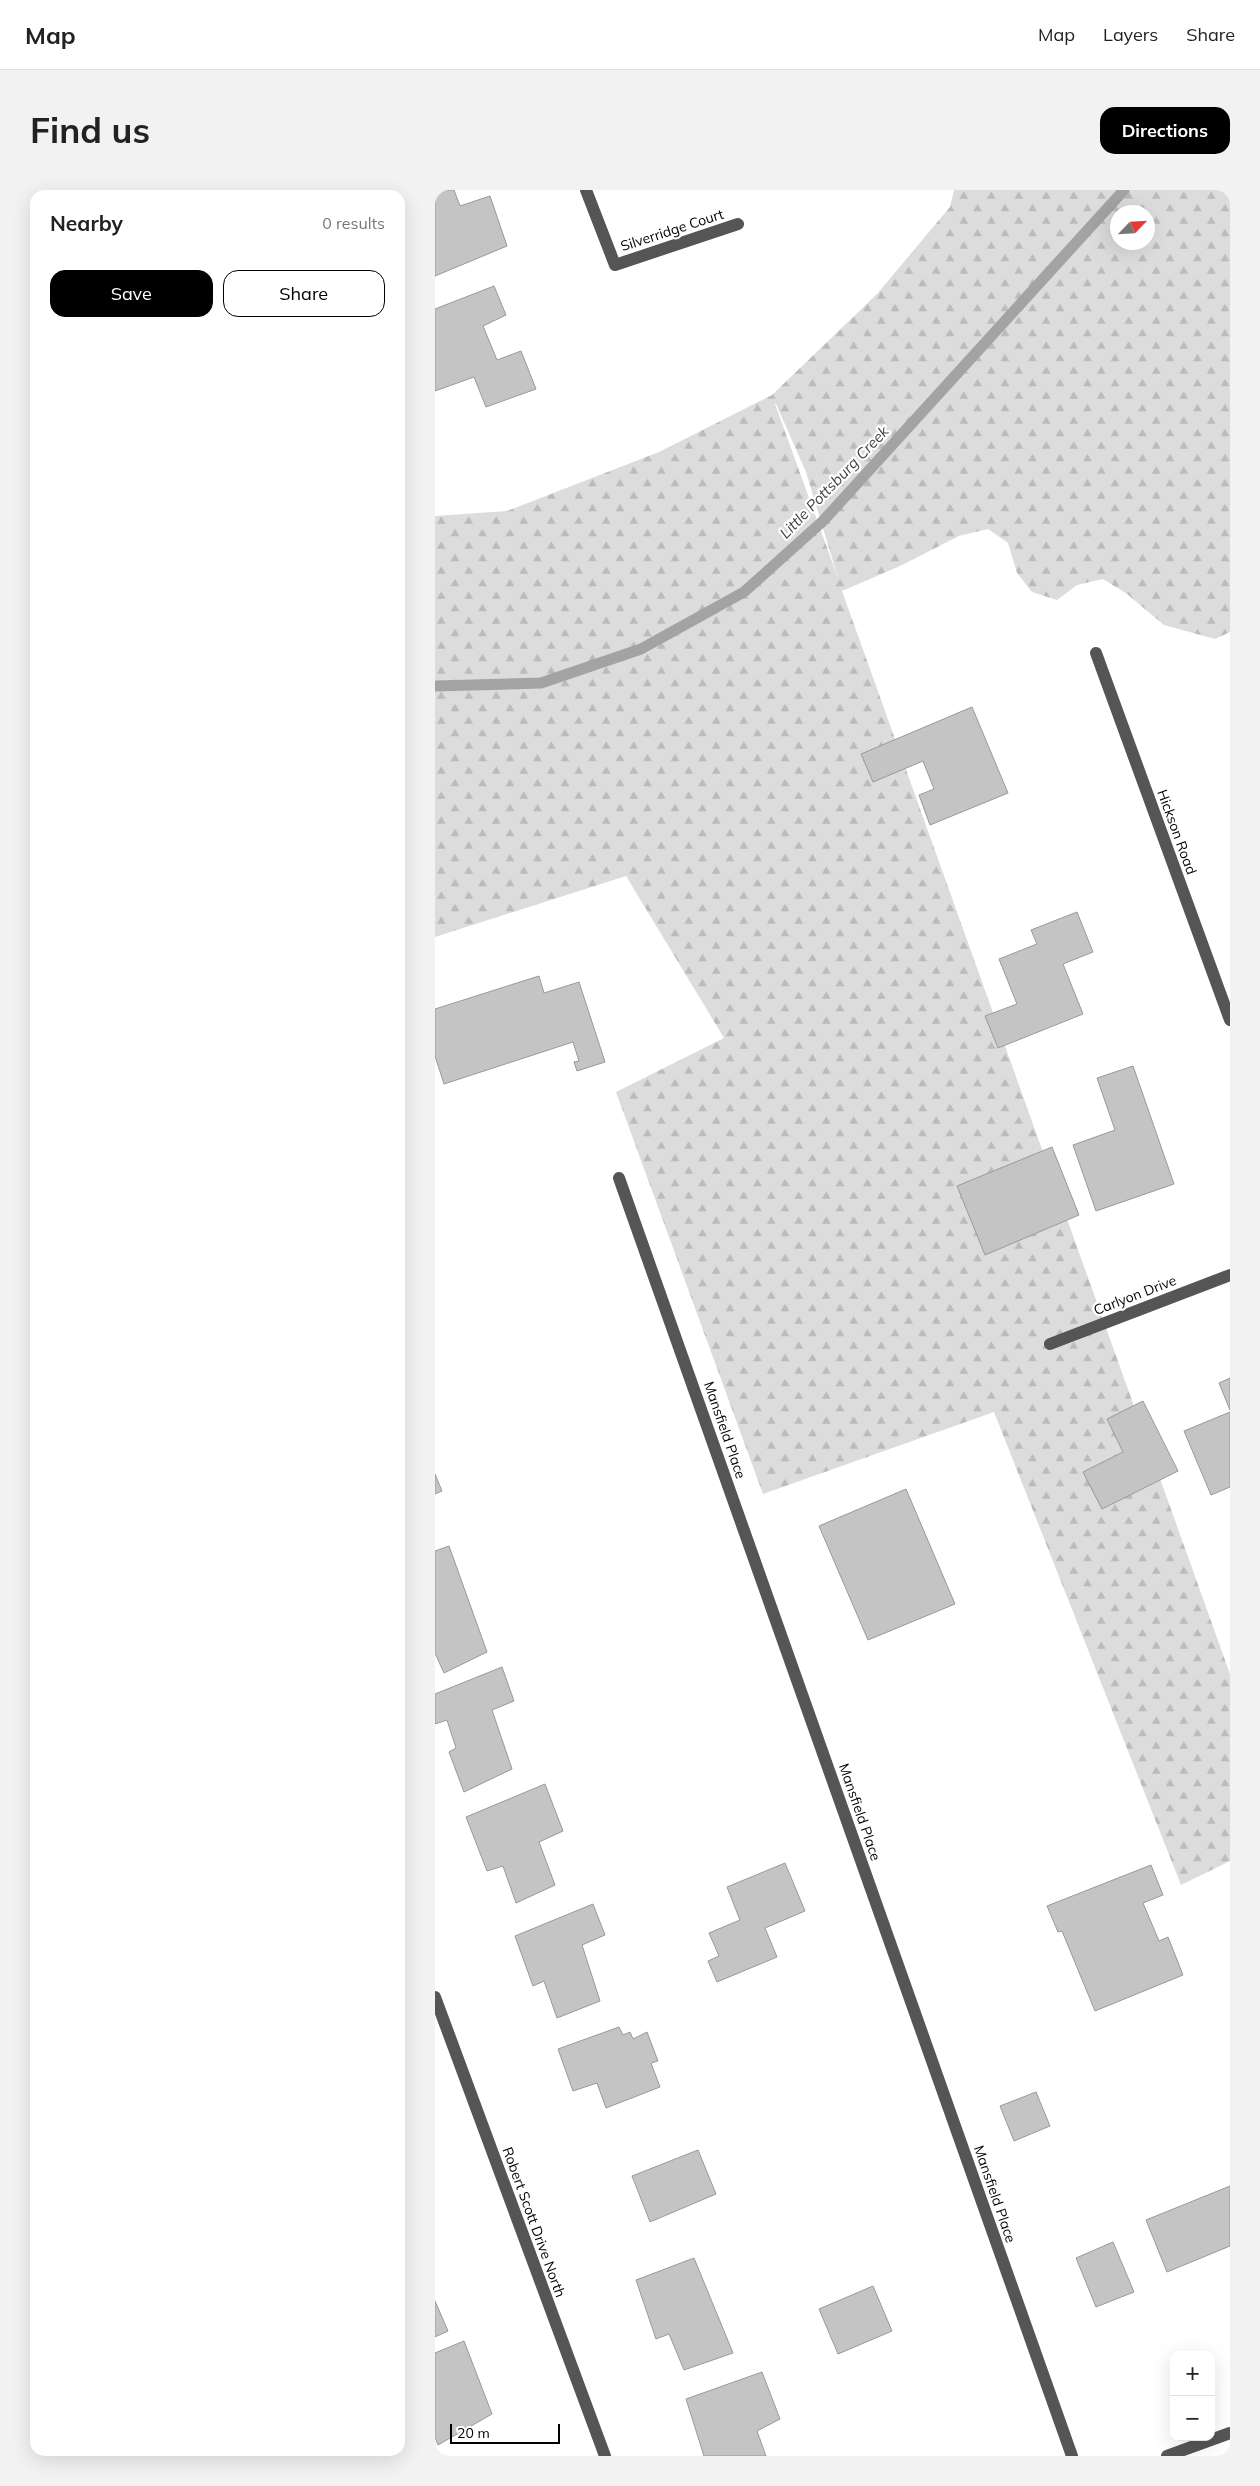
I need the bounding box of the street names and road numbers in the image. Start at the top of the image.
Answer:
street label: Silverridge Court [618,205,726,255]
street label: Hickson Road [1153,787,1201,877]
street label: Carlyon Drive [1091,1271,1179,1319]
street label: Mansfield Place [700,1379,750,1481]
street label: Mansfield Place [835,1761,885,1863]
street label: Mansfield Place [970,2143,1020,2245]
street label: Robert Scott Drive North [498,2144,570,2300]

